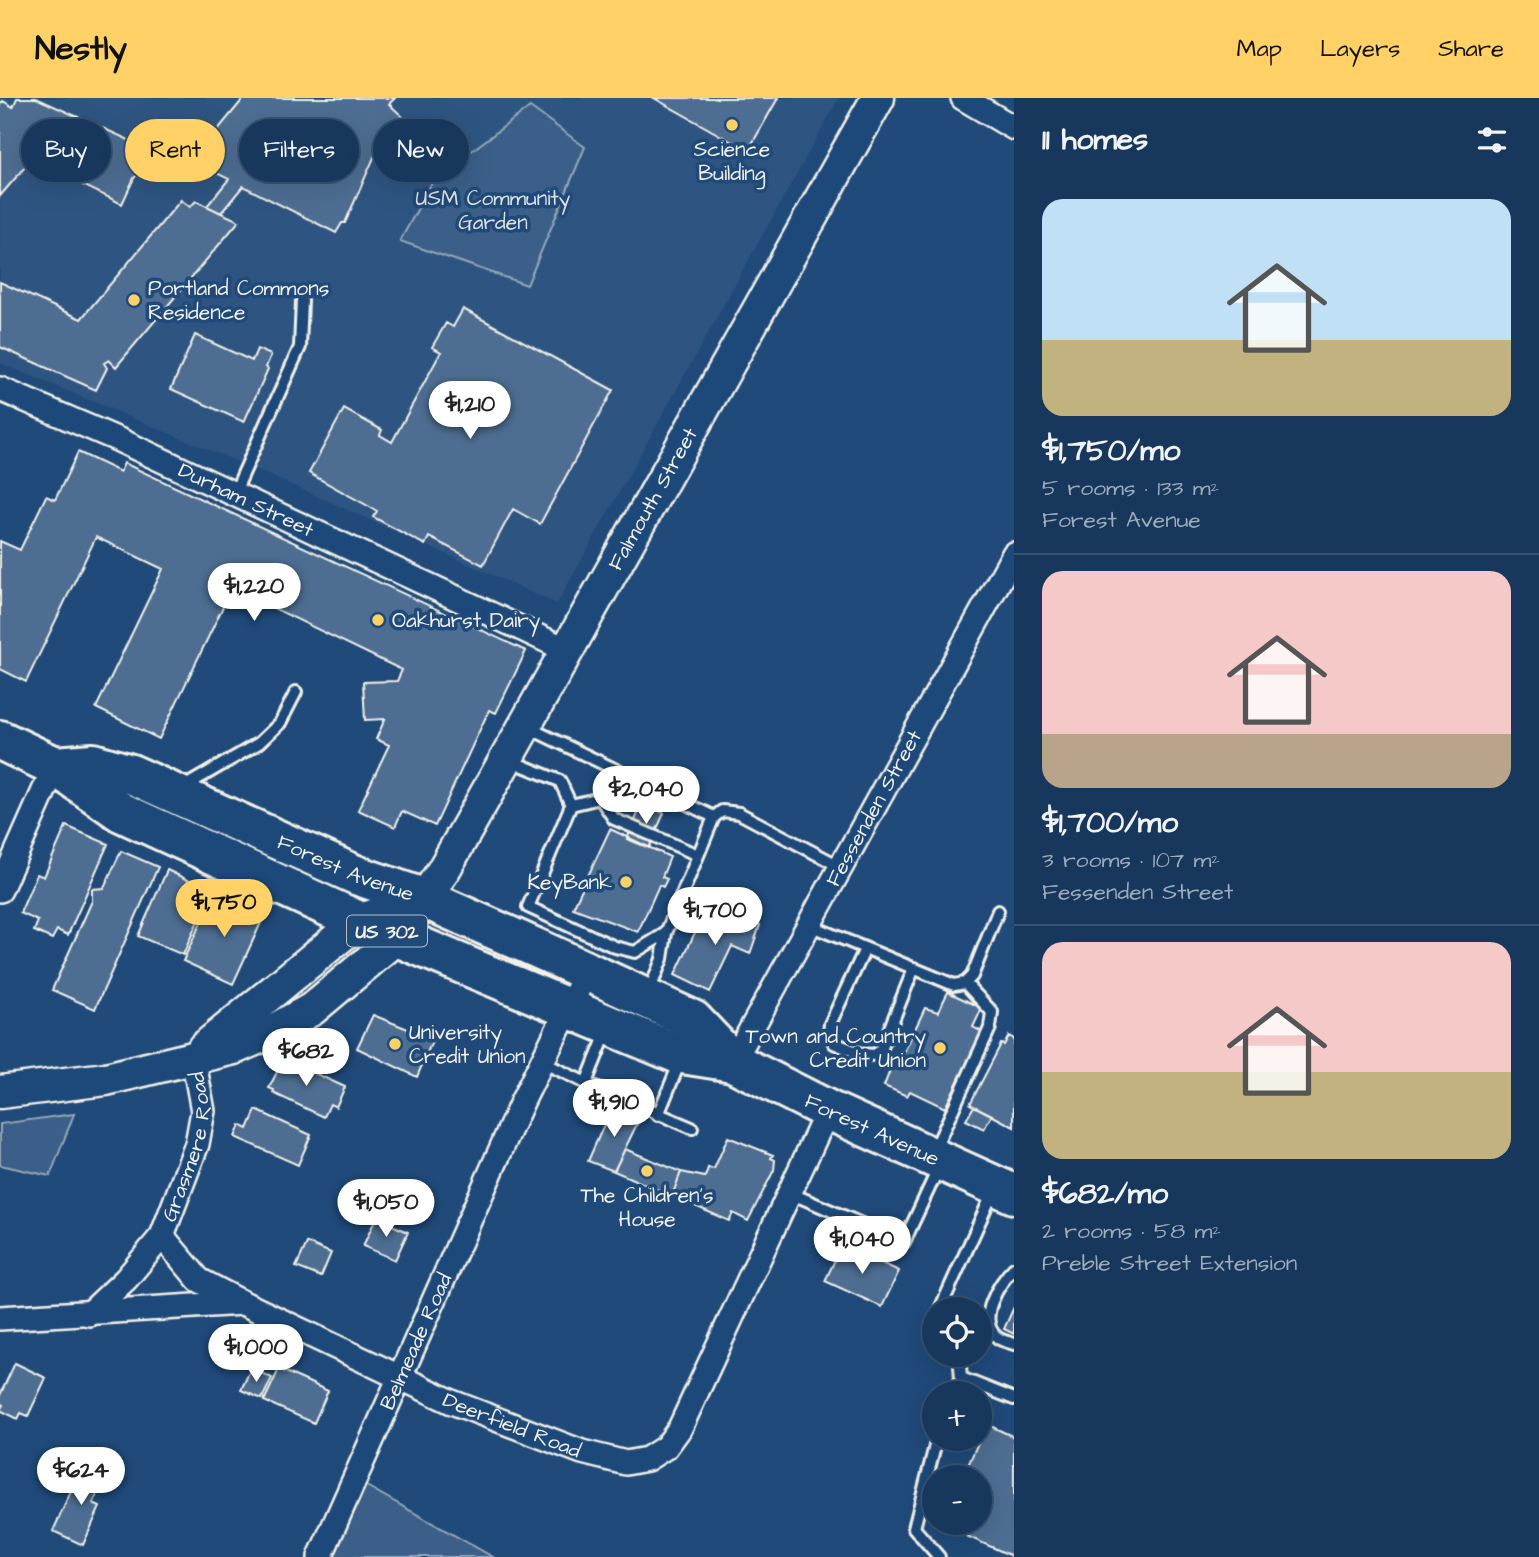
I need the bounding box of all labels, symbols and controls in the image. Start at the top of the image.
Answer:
text: Nestly [35,26,127,72]
text: Map [1237,32,1282,66]
text: Layers [1320,32,1400,66]
text: Share [1438,32,1504,66]
marker: Science Building [724,117,740,133]
chip: Buy [21,119,111,182]
chip: Rent [125,119,225,182]
chip: Filters [239,119,359,182]
chip: New [373,119,469,182]
text: 11 homes [1042,119,1148,161]
icon: filters [1473,121,1511,159]
place label: Science Building [694,135,770,190]
park label: USM Community Garden [416,184,571,237]
icon: home [1214,245,1340,371]
place label: Portland Commons Residence [148,274,329,327]
marker: Portland Commons Residence [126,292,142,308]
pin: $1,210 [413,382,527,441]
text: $1,210 [445,388,495,420]
street label: Falmouth Street [601,422,705,576]
text: $1,750/mo [1042,430,1180,472]
street label: Durham Street [174,456,319,545]
text: 5 rooms · 133 m² [1042,472,1219,504]
text: Forest Avenue [1042,504,1201,536]
pin: $1,220 [197,564,311,623]
text: $1,220 [224,570,284,602]
place label: Oakhurst Dairy [392,606,541,637]
marker: Oakhurst Dairy [370,612,386,628]
icon: home [1214,617,1340,743]
street label: Fessenden Street [819,725,929,892]
pin: $2,040 [589,766,703,826]
text: $2,040 [609,773,683,805]
text: $1,700/mo [1042,802,1178,844]
street label: Forest Avenue [272,827,418,909]
text: 3 rooms · 107 m² [1042,844,1220,876]
place label: KeyBank [527,868,612,899]
marker: KeyBank [618,874,634,890]
text: Fessenden Street [1042,876,1233,908]
pin: $1,750 [167,880,281,939]
text: $1,750 [192,886,256,918]
pin: $1,700 [658,888,772,947]
text: $1,700 [683,894,747,926]
road number: US 302 [347,916,427,946]
icon: home [1214,988,1340,1114]
place label: University Credit Union [409,1018,525,1071]
place label: Town and Country Credit Union [745,1022,926,1075]
pin: $682 [265,1028,347,1088]
text: $682 [278,1035,334,1067]
marker: University Credit Union [387,1036,403,1052]
marker: Town and Country Credit Union [932,1040,948,1056]
street label: Grasmere Road [155,1069,219,1226]
pin: $1,910 [557,1080,671,1139]
text: $1,910 [589,1086,639,1118]
street label: Forest Avenue [800,1087,944,1173]
marker: The Children's House [639,1163,655,1179]
text: $682/mo [1042,1173,1168,1215]
pin: $1,050 [329,1180,443,1239]
place label: The Children's House [580,1181,714,1234]
text: $1,050 [353,1186,419,1218]
text: 2 rooms · 58 m² [1042,1215,1221,1247]
pin: $1,040 [805,1216,919,1276]
text: $1,040 [830,1223,894,1255]
text: Preble Street Extension [1042,1247,1297,1279]
street label: Belmeade Road [373,1268,459,1415]
map controls [922,1297,992,1535]
button: locate [922,1297,992,1367]
pin: $1,000 [199,1324,313,1384]
text: $1,000 [224,1331,288,1363]
button: + [922,1381,992,1451]
street label: Deerfield Road [438,1386,585,1465]
pin: $624 [40,1448,122,1507]
text: $624 [53,1454,109,1486]
button: − [922,1465,992,1535]

